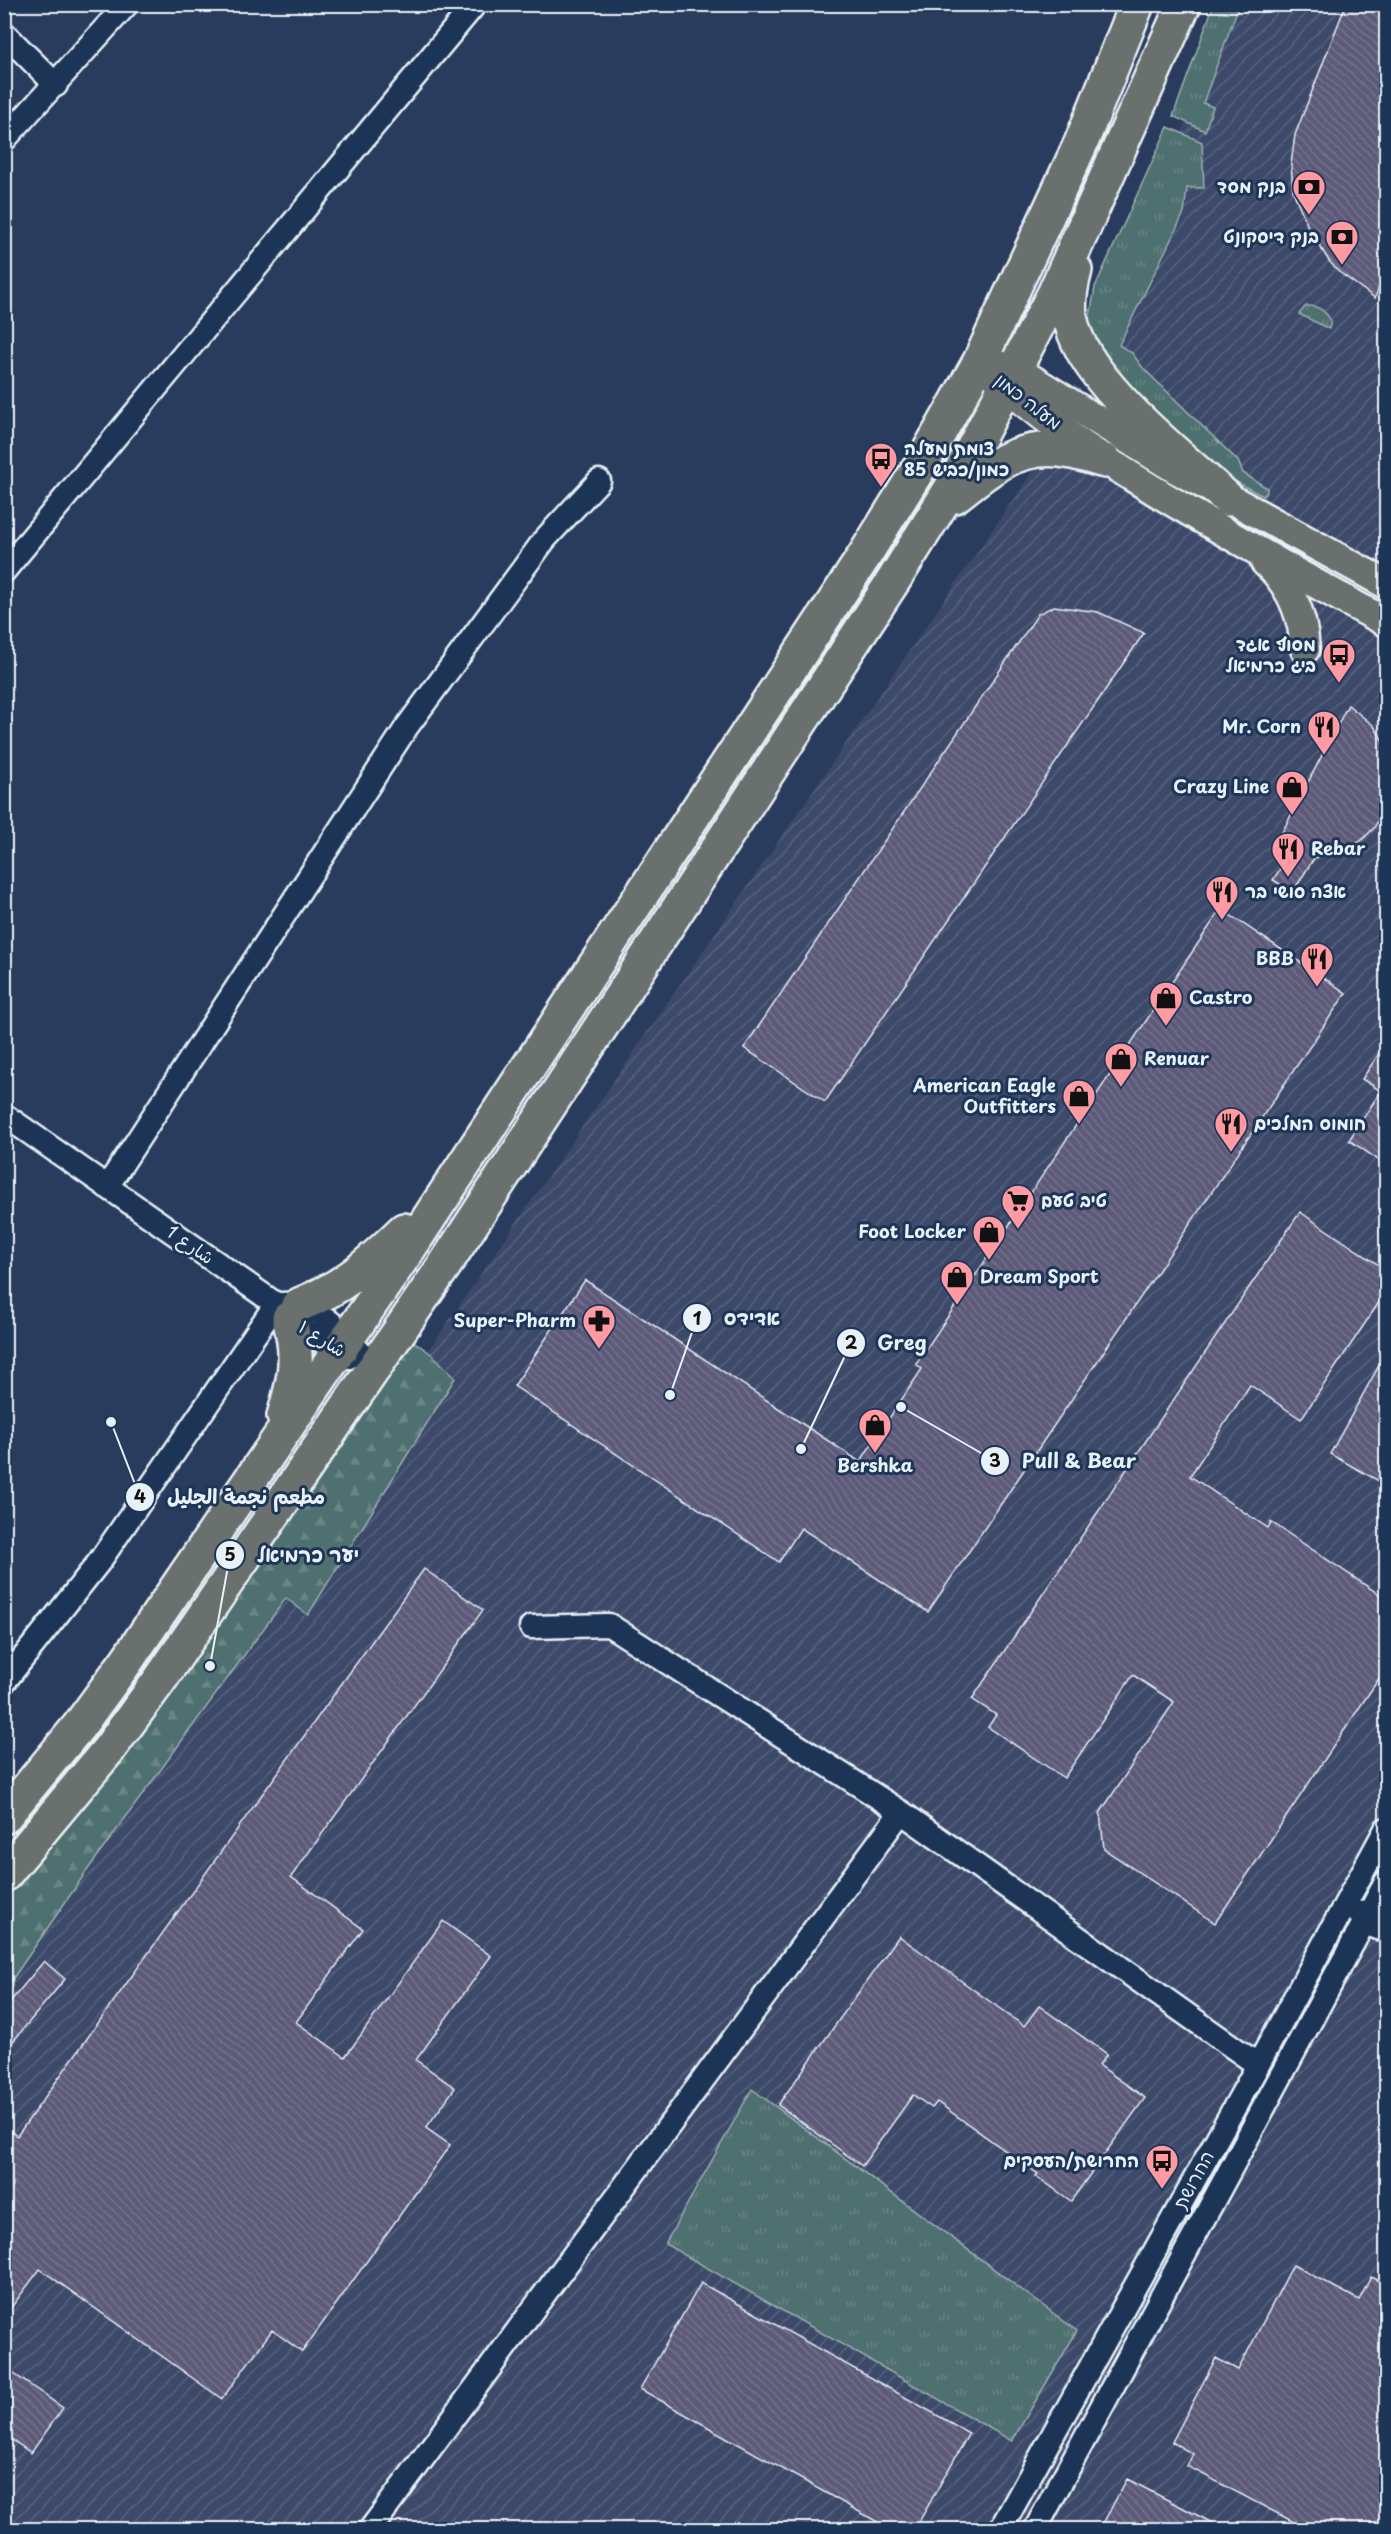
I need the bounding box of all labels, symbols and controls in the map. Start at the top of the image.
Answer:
bank icon: בנק מסד [1291,169,1327,216]
place label: בנק מסד [1217,172,1286,199]
bank icon: בנק דיסקונט [1324,219,1360,266]
place label: בנק דיסקונט [1223,222,1319,249]
street label: מעלה כמון [990,366,1068,436]
place label: צומת מעלה כמון/כביש 85 [904,434,1009,482]
bus stop icon: צומת מעלה כמון/כביש 85 [863,441,899,488]
place label: מסוף אגד ביג כרמיאל [1226,630,1316,678]
bus stop icon: מסוף אגד ביג כרמיאל [1321,637,1357,684]
restaurant icon: Mr. Corn [1306,709,1342,756]
place label: Mr. Corn [1222,712,1301,739]
shop icon: Crazy Line [1274,769,1310,816]
place label: Crazy Line [1173,772,1269,799]
restaurant icon: Rebar [1270,831,1306,878]
place label: Rebar [1311,834,1366,861]
restaurant icon: אצה סושי בר [1204,874,1240,921]
place label: אצה סושי בר [1245,877,1346,904]
restaurant icon: BBB [1299,941,1335,988]
place label: BBB [1256,944,1294,971]
shop icon: Castro [1148,980,1184,1027]
place label: Castro [1189,983,1253,1010]
shop icon: Renuar [1103,1041,1139,1088]
place label: Renuar [1144,1044,1210,1071]
place label: American Eagle Outfitters [912,1071,1056,1119]
shop icon: American Eagle Outfitters [1061,1078,1097,1125]
restaurant icon: חומוס המלכים [1213,1106,1249,1153]
place label: חומוס המלכים [1254,1109,1366,1136]
supermarket icon: טיב טעם [1000,1183,1036,1230]
place label: טיב טעם [1041,1186,1107,1213]
shop icon: Foot Locker [971,1214,1007,1261]
place label: Foot Locker [858,1217,966,1244]
street label: شارع 1 [161,1218,220,1270]
shop icon: Dream Sport [939,1259,975,1306]
place label: Dream Sport [980,1262,1099,1289]
callout: אדידס [682,1299,793,1337]
text: אדידס [724,1302,780,1332]
pharmacy icon: Super-Pharm [581,1303,617,1350]
text: 1 [693,1304,702,1331]
place label: Super-Pharm [454,1306,576,1333]
street label: شارع ١ [294,1313,352,1363]
callout: Greg [836,1324,939,1362]
text: Greg [877,1327,927,1357]
text: 2 [845,1328,858,1355]
shop icon: Bershka [857,1407,893,1454]
callout: Pull & Bear [980,1442,1148,1480]
text: Pull & Bear [1022,1445,1137,1475]
text: 3 [989,1446,1001,1473]
place label: Bershka [837,1451,913,1478]
callout: مطعم نجمة الجليل [125,1478,337,1516]
text: مطعم نجمة الجليل [167,1481,325,1512]
text: 4 [134,1482,146,1509]
callout: יער כרמיאל [215,1536,371,1574]
text: יער כרמיאל [257,1539,359,1569]
text: 5 [224,1540,236,1567]
bus stop icon: החרושת/העסקים [1144,2143,1180,2190]
street label: החרושת [1166,2145,1220,2213]
place label: החרושת/העסקים [1004,2146,1139,2173]

